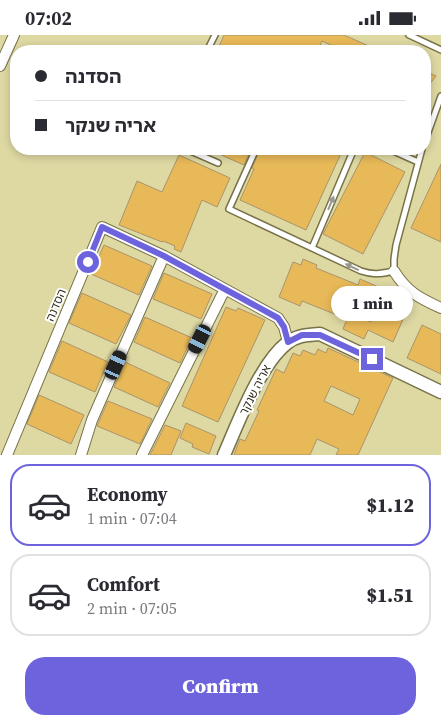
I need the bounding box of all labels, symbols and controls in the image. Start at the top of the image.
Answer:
text: 07:02 [25,5,72,31]
text: הסדנה [65,63,121,89]
text: אריה שנקר [65,112,156,138]
one-way arrow [327,195,335,210]
route start [77,251,99,273]
one-way arrow [345,263,359,271]
street label: הסדנה [42,286,70,324]
callout: 1 min [331,287,413,321]
text: 1 min [351,292,393,314]
car [186,322,213,356]
car [103,348,128,382]
route end [361,348,383,370]
street label: אריה שנקר [235,362,275,418]
text: Economy [87,481,168,507]
icon: car [27,483,72,528]
text: $1.12 [366,492,414,518]
text: 1 min · 07:04 [87,507,177,529]
text: Comfort [87,571,160,597]
icon: car [27,573,72,618]
text: $1.51 [366,582,414,608]
text: 2 min · 07:05 [87,597,177,619]
button: Confirm [25,657,416,715]

